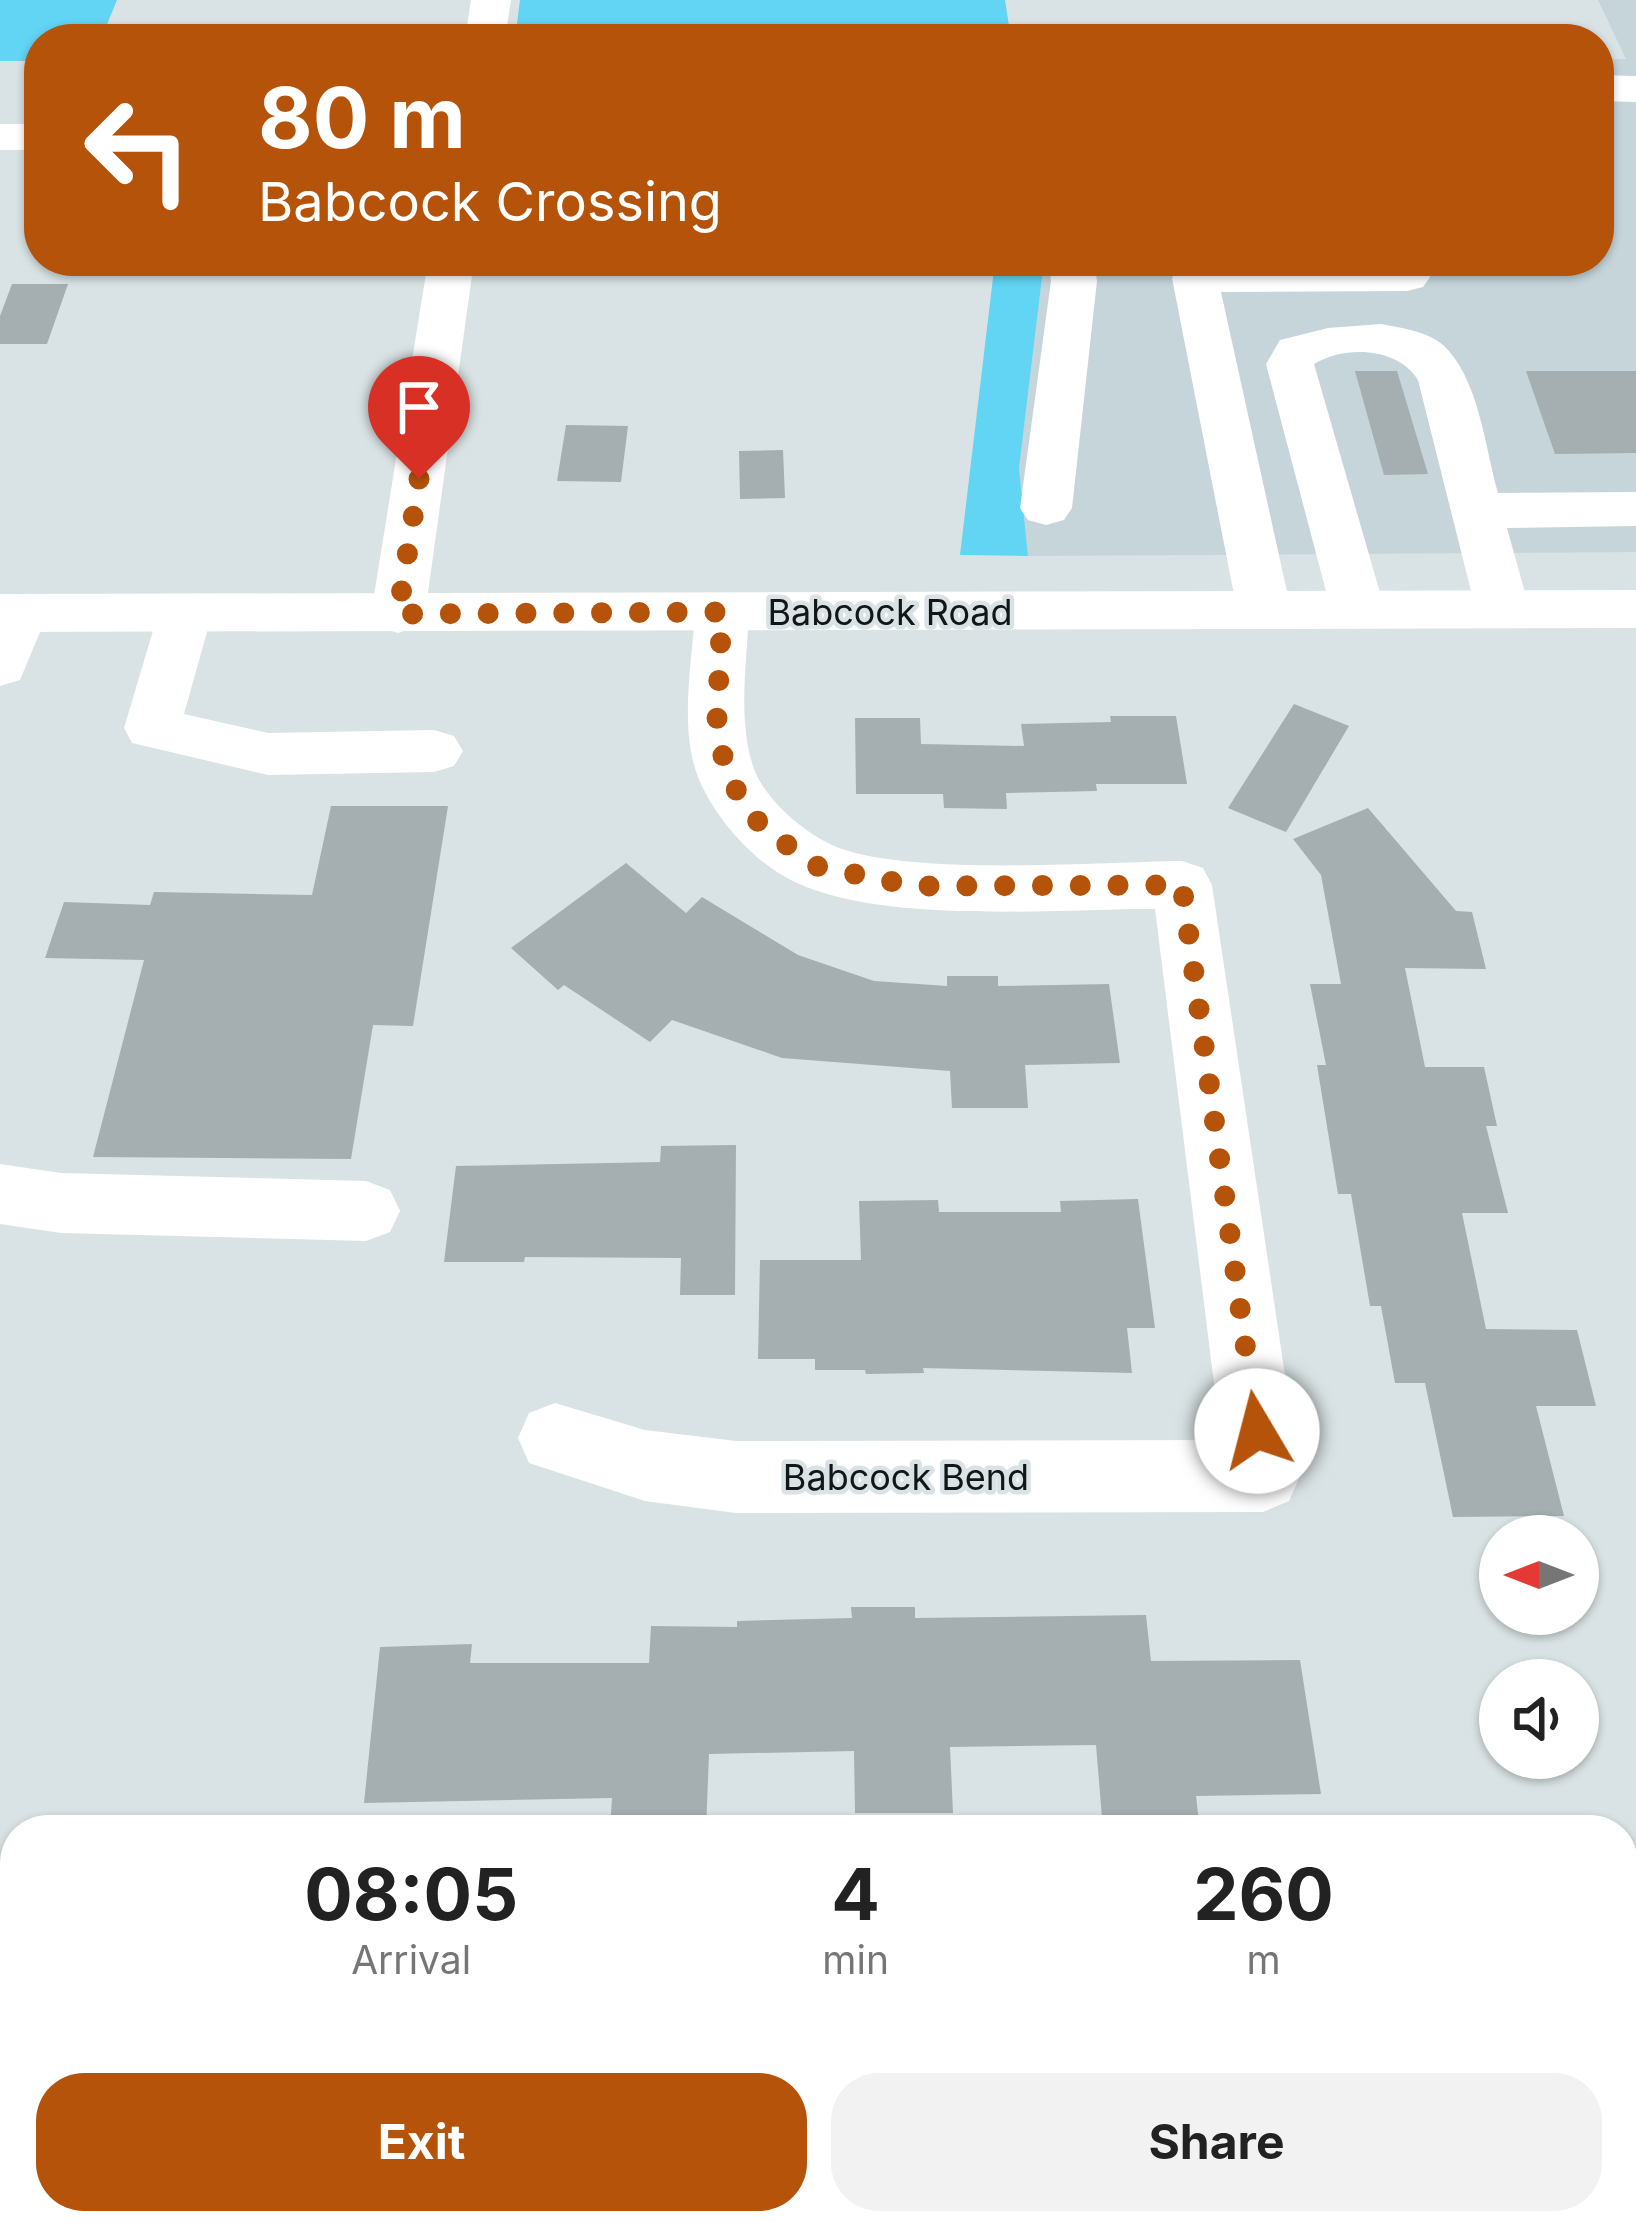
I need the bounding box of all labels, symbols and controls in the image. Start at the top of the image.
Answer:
text: 80 m [258,67,466,168]
icon: left [60,72,216,228]
text: Babcock Crossing [258,169,722,234]
pin [368,356,470,479]
icon: arrive [386,374,452,440]
street label: Babcock Road [767,590,1013,634]
position arrow [1194,1368,1320,1494]
street label: Babcock Bend [783,1455,1029,1499]
north arrow [1479,1515,1599,1635]
map controls [1479,1515,1599,1779]
button: sound [1479,1659,1599,1779]
text: 08:05 [304,1850,518,1937]
text: 4 [831,1850,880,1937]
text: 260 [1193,1850,1334,1937]
text: Arrival [351,1936,471,1983]
text: min [822,1936,889,1983]
text: m [1246,1936,1281,1983]
button: Exit [36,2073,807,2211]
button: Share [831,2073,1602,2211]

